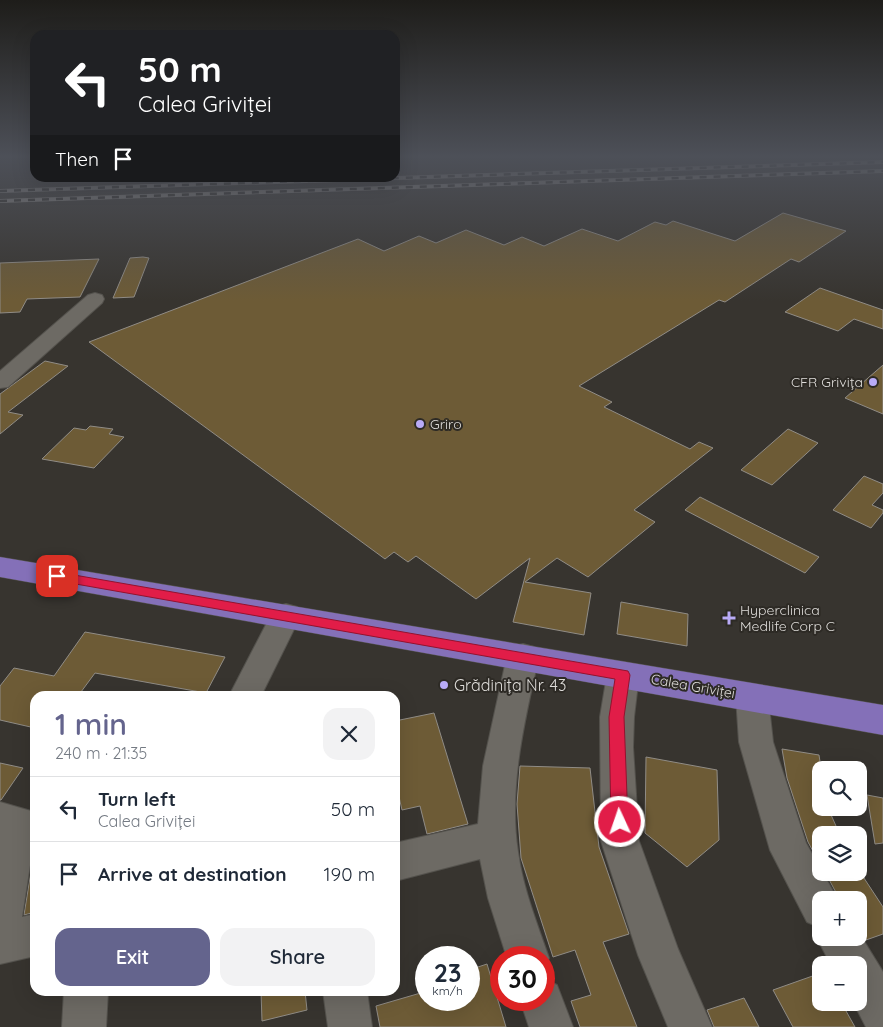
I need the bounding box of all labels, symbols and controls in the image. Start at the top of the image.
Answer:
text: 50 m [138,47,222,91]
icon: left [55,50,120,115]
text: Calea Griviței [138,90,272,118]
icon: arrive [109,145,137,173]
text: Then [55,147,99,171]
place label: CFR Grivița [791,373,863,391]
marker: CFR Grivița [867,376,879,388]
place label: Griro [430,415,462,433]
marker: Griro [414,418,426,430]
pin [36,555,78,597]
icon: arrive [43,562,71,590]
place label: Hyperclinica Medlife Corp C [740,601,835,635]
marker: Hyperclinica Medlife Corp C [722,611,736,625]
street label: Calea Griviței [650,670,736,702]
place label: Grădinița Nr. 43 [454,675,566,695]
marker: Grădinița Nr. 43 [438,679,450,691]
text: 1 min [55,705,127,743]
button: close [323,708,375,760]
text: 240 m · 21:35 [55,743,147,763]
map controls [812,761,867,1011]
button: search [812,761,867,816]
text: Turn left [98,787,176,811]
icon: left [55,795,83,823]
position arrow [593,795,645,847]
text: 50 m [331,797,375,821]
text: Calea Griviței [98,811,195,831]
button: layers [812,826,867,881]
icon: arrive [55,860,83,888]
text: Arrive at destination [98,862,287,886]
text: 190 m [324,862,375,886]
button: + [812,891,867,946]
button: Exit [55,928,210,986]
button: Share [220,928,375,986]
speed limit sign: 30 [490,946,555,1011]
button: − [812,956,867,1011]
text: 23 [434,957,461,988]
text: km/h [432,983,463,998]

